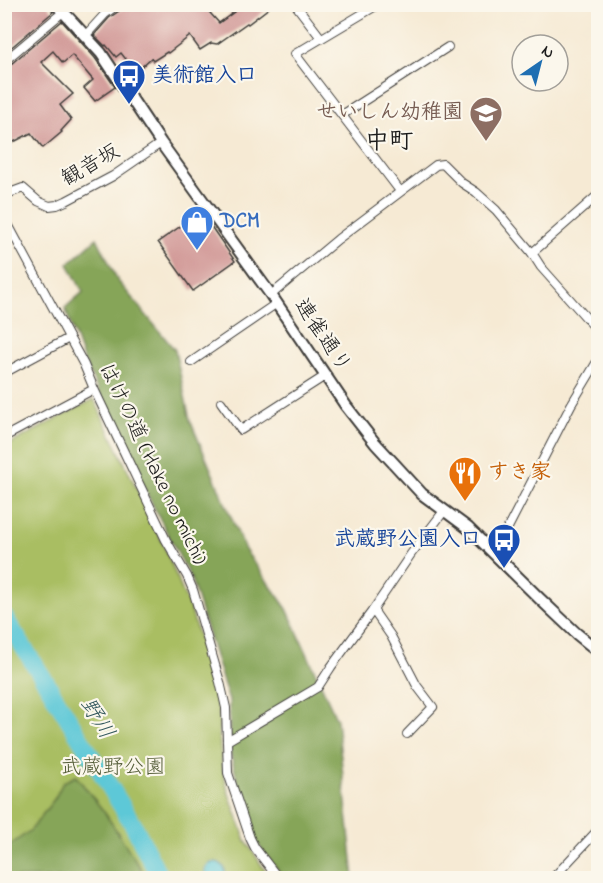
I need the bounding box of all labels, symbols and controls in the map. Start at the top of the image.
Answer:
north arrow [510,33,570,93]
text: N [536,39,559,65]
bus stop icon: 美術館入口 [111,58,147,105]
place label: 美術館入口 [152,61,257,91]
school or university icon: せいしん幼稚園 [468,95,504,142]
place label: せいしん幼稚園 [316,98,463,128]
district label: 中町 [365,125,413,160]
street label: 観音坂 [56,137,126,195]
shop icon: DCM [179,204,215,251]
place label: DCM [219,207,260,237]
street label: 連雀通り [286,293,358,379]
street label: はけの道 (Hake no michi) [90,358,214,570]
restaurant icon: すき家 [447,455,483,502]
place label: すき家 [488,458,551,488]
bus stop icon: 武蔵野公園入口 [486,522,522,569]
place label: 武蔵野公園入口 [334,525,481,555]
water label: 野川 [71,692,121,746]
park label: 武蔵野公園 [61,753,166,783]

